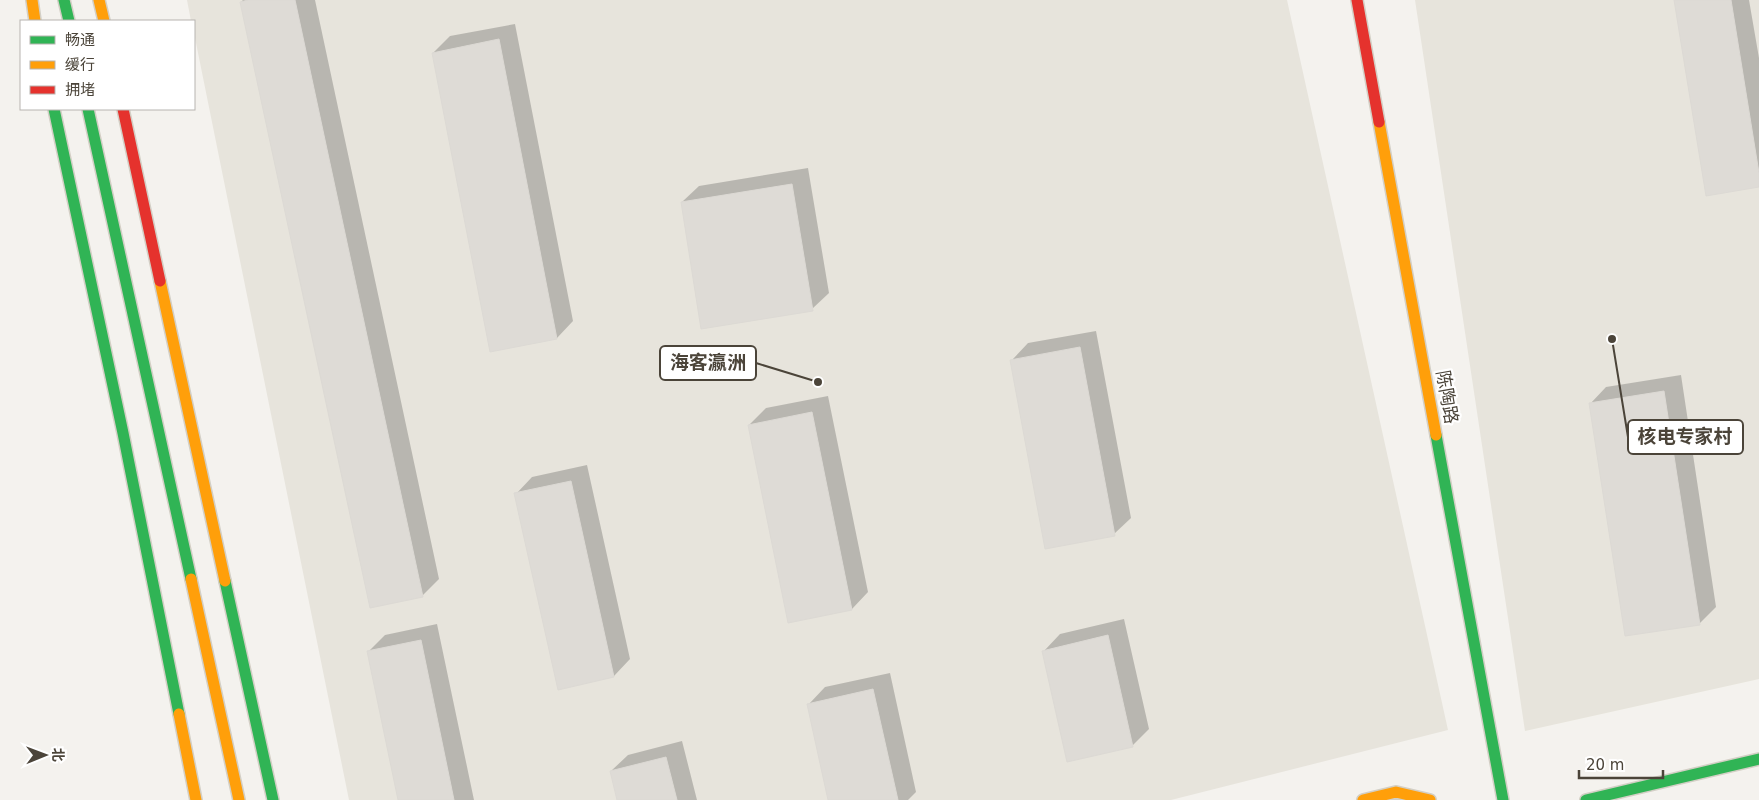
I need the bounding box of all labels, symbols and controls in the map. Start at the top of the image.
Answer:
legend [20,20,195,110]
text: 畅通 [65,31,95,49]
text: 缓行 [65,56,95,74]
text: 拥堵 [65,81,95,99]
callout: 海客瀛洲 [660,346,756,380]
text: 海客瀛洲 [670,351,746,373]
street label: 陈陶路 [1432,369,1463,425]
callout: 核电专家村 [1628,420,1743,454]
text: 核电专家村 [1637,425,1733,447]
north arrow [20,730,70,780]
text: 北 [50,748,66,762]
scale bar [1579,748,1663,780]
text: 20 m [1586,756,1624,774]

